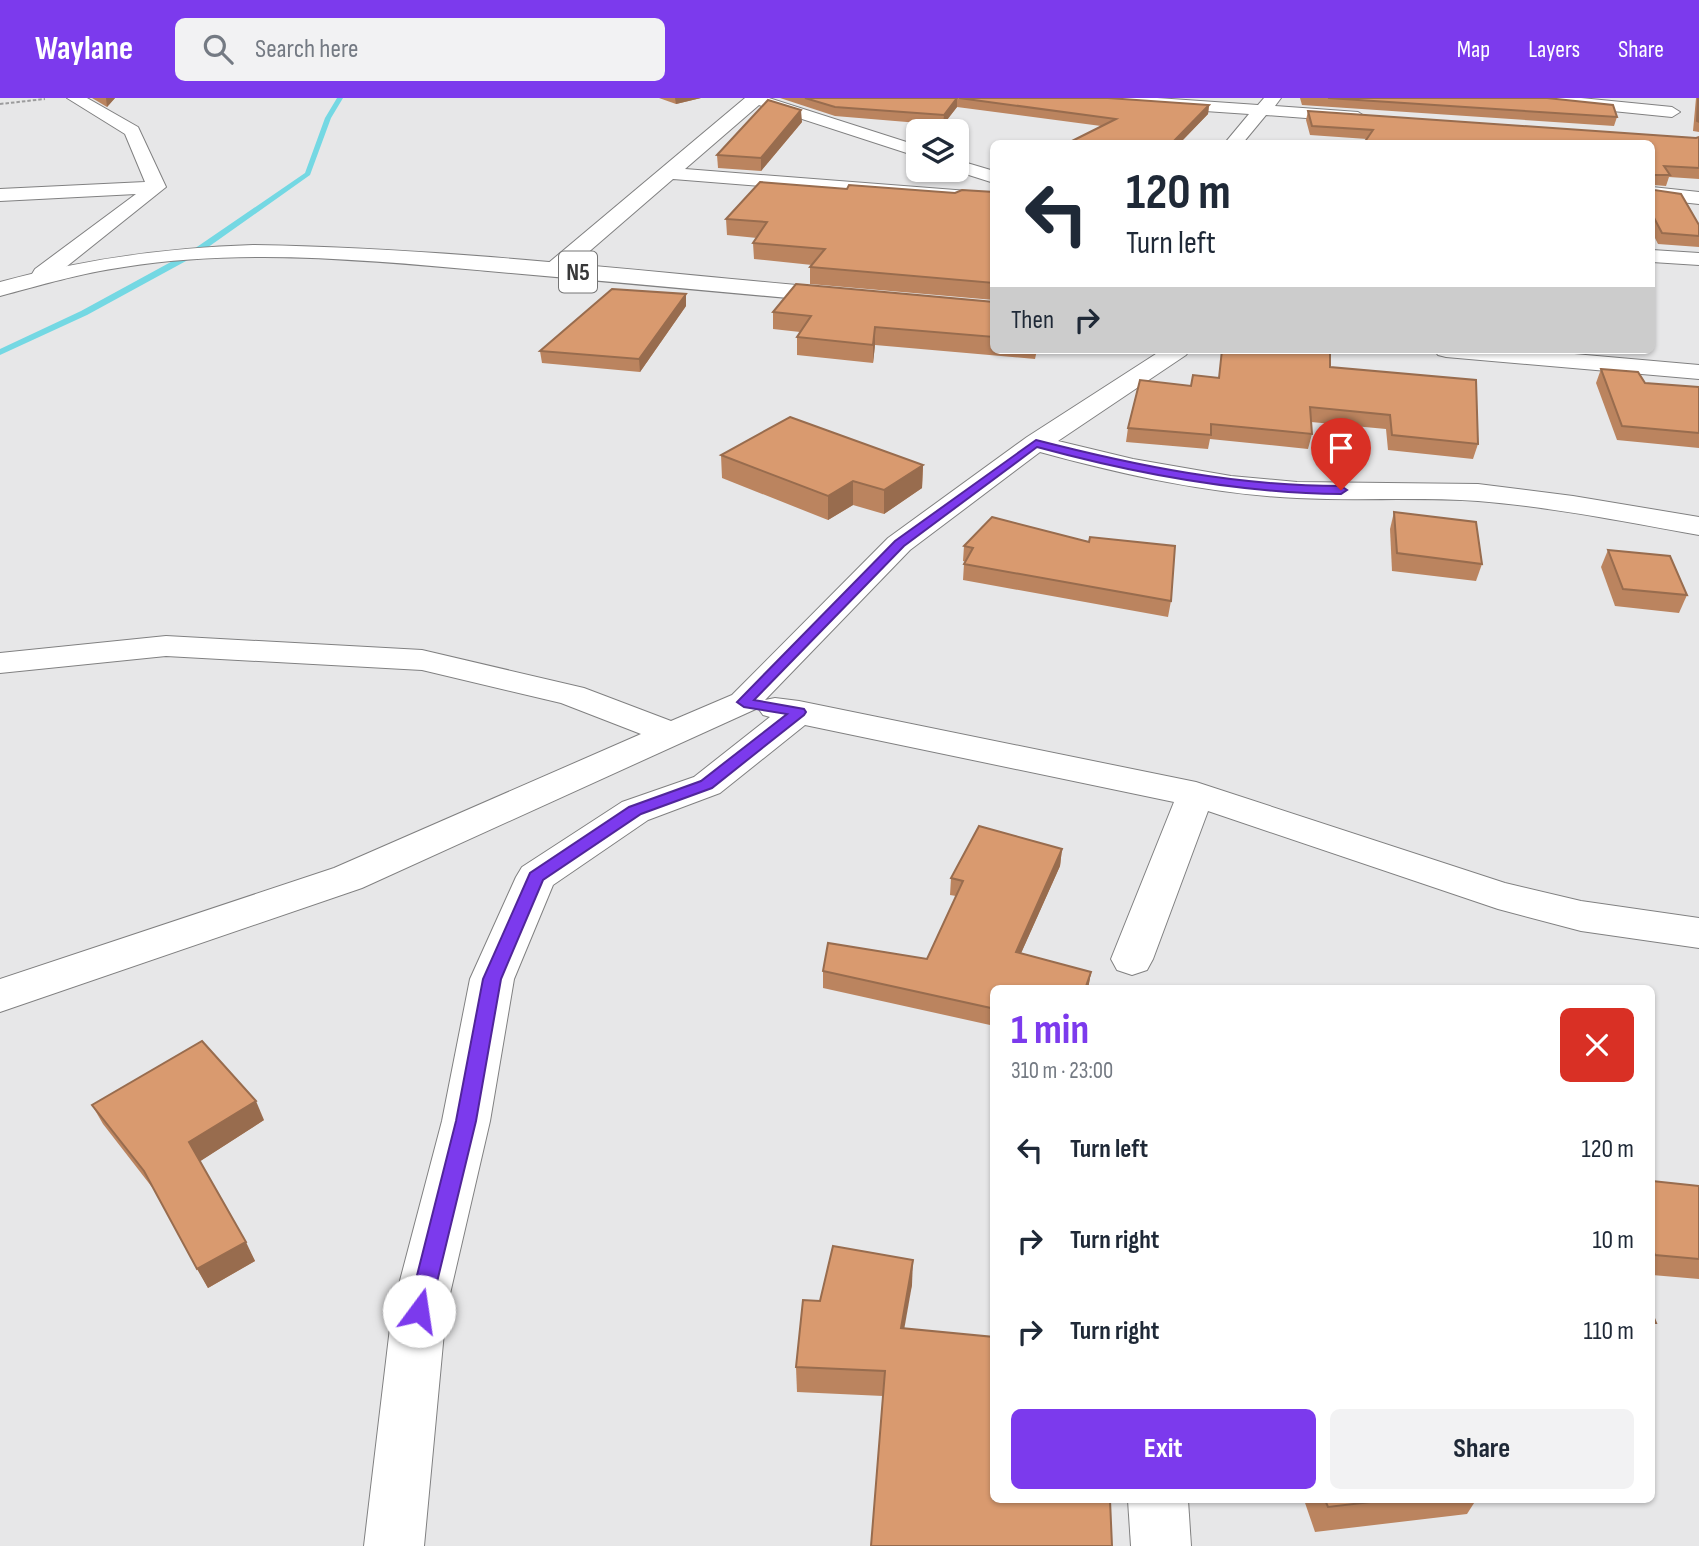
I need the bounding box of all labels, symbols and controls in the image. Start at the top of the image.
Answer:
search box [175,18,665,81]
text: Waylane [35,29,133,69]
icon: search [199,30,237,68]
text: Search here [255,34,358,65]
text: Map [1457,35,1490,64]
text: Layers [1528,35,1580,64]
text: Share [1618,35,1664,64]
map controls [906,119,969,182]
button: layers [906,119,969,182]
text: 120 m [1126,164,1231,223]
icon: left [1011,168,1102,259]
text: Turn left [1126,224,1216,263]
road number: N5 [559,252,597,292]
icon: right [1068,301,1106,339]
text: Then [1011,305,1054,336]
pin [1311,418,1371,490]
icon: arrive [1322,429,1360,467]
text: 1 min [1011,1005,1089,1056]
button: close [1560,1008,1634,1082]
text: 310 m · 23:00 [1011,1057,1113,1085]
icon: left [1011,1131,1049,1169]
text: Turn left [1070,1134,1148,1165]
text: 120 m [1581,1134,1634,1165]
icon: right [1011,1222,1049,1260]
text: Turn right [1070,1225,1159,1256]
text: 10 m [1592,1225,1634,1256]
position arrow [382,1274,456,1348]
icon: right [1011,1313,1049,1351]
text: Turn right [1070,1316,1159,1347]
text: 110 m [1583,1316,1634,1347]
button: Exit [1011,1409,1316,1489]
button: Share [1330,1409,1634,1489]

